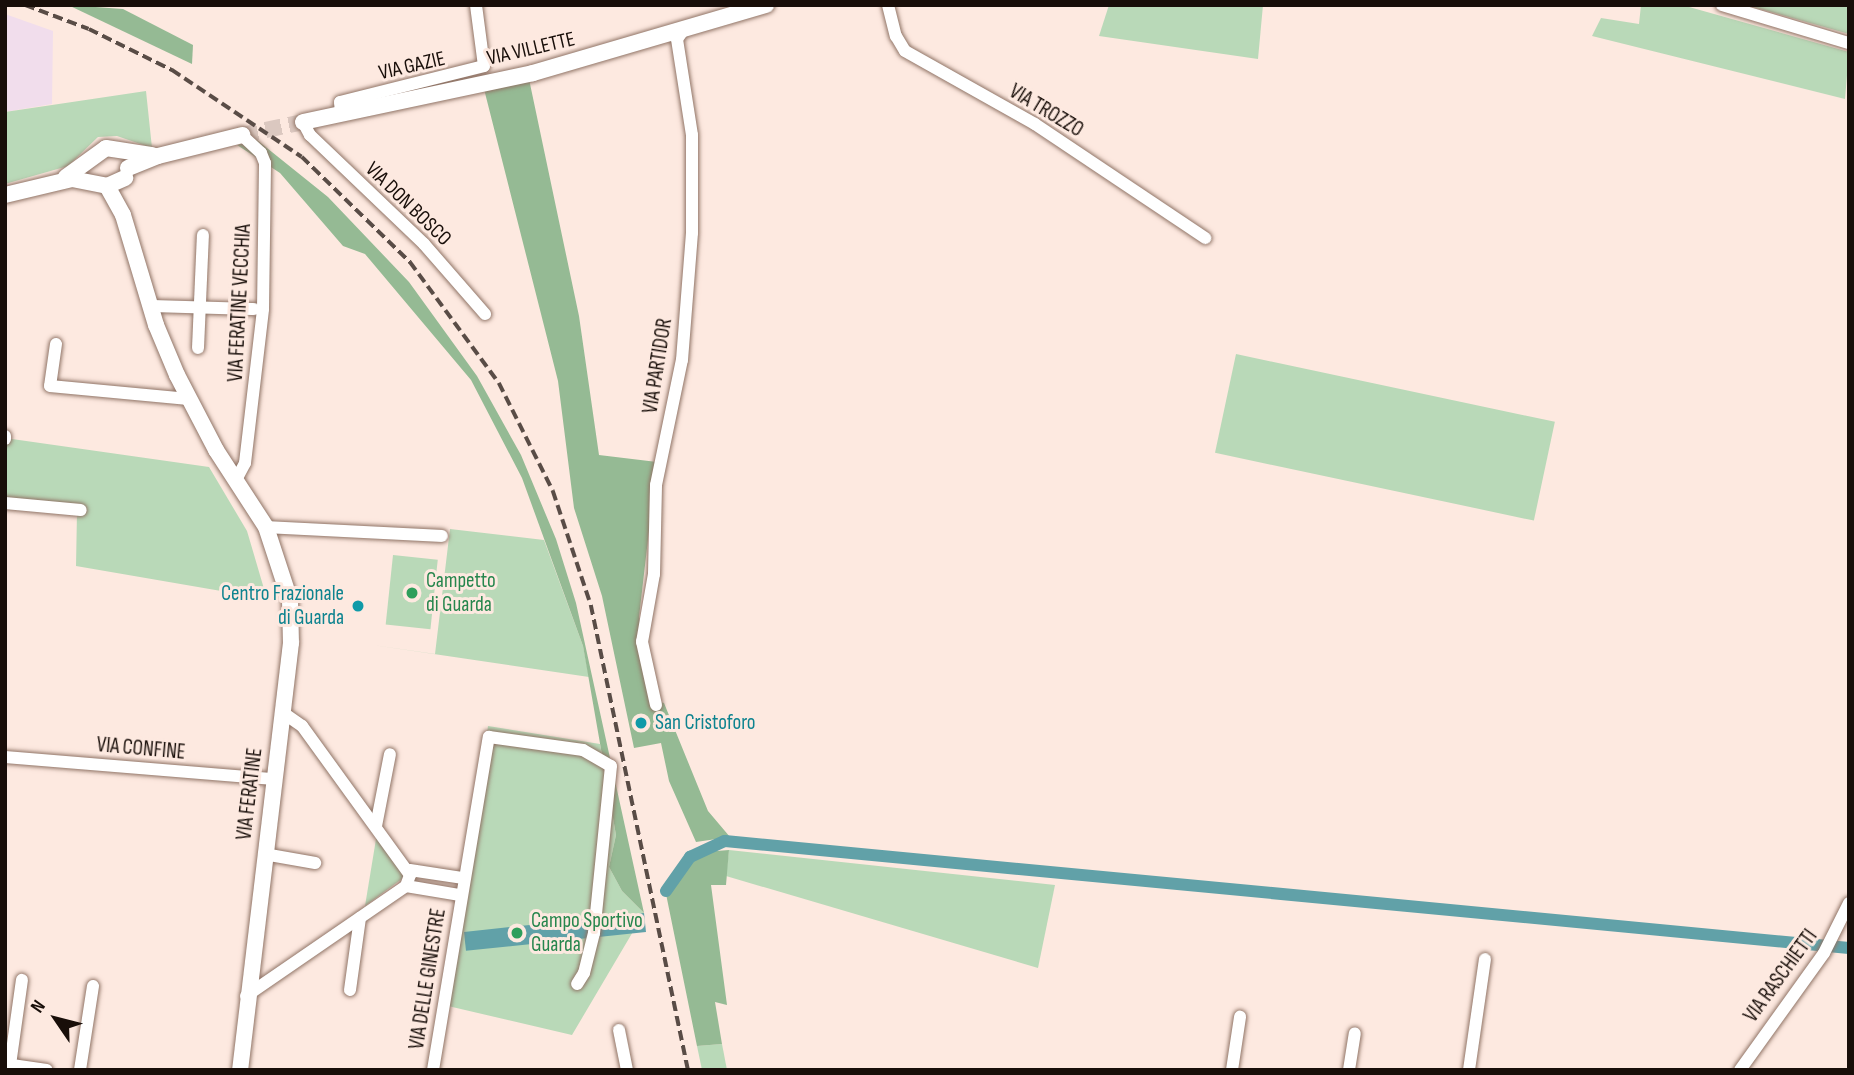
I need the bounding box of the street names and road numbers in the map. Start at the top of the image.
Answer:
street label: VIA VILLETTE [484,27,578,71]
street label: VIA GAZIE [376,46,448,86]
street label: VIA TROZZO [1004,79,1088,143]
street label: VIA DON BOSCO [360,157,456,251]
street label: VIA FERATINE VECCHIA [223,223,257,383]
street label: VIA PARTIDOR [638,317,678,415]
street label: VIA CONFINE [96,733,186,765]
street label: VIA FERATINE [232,746,268,842]
street label: VIA DELLE GINESTRE [404,907,452,1051]
street label: VIA RASCHIETTI [1739,925,1823,1027]

